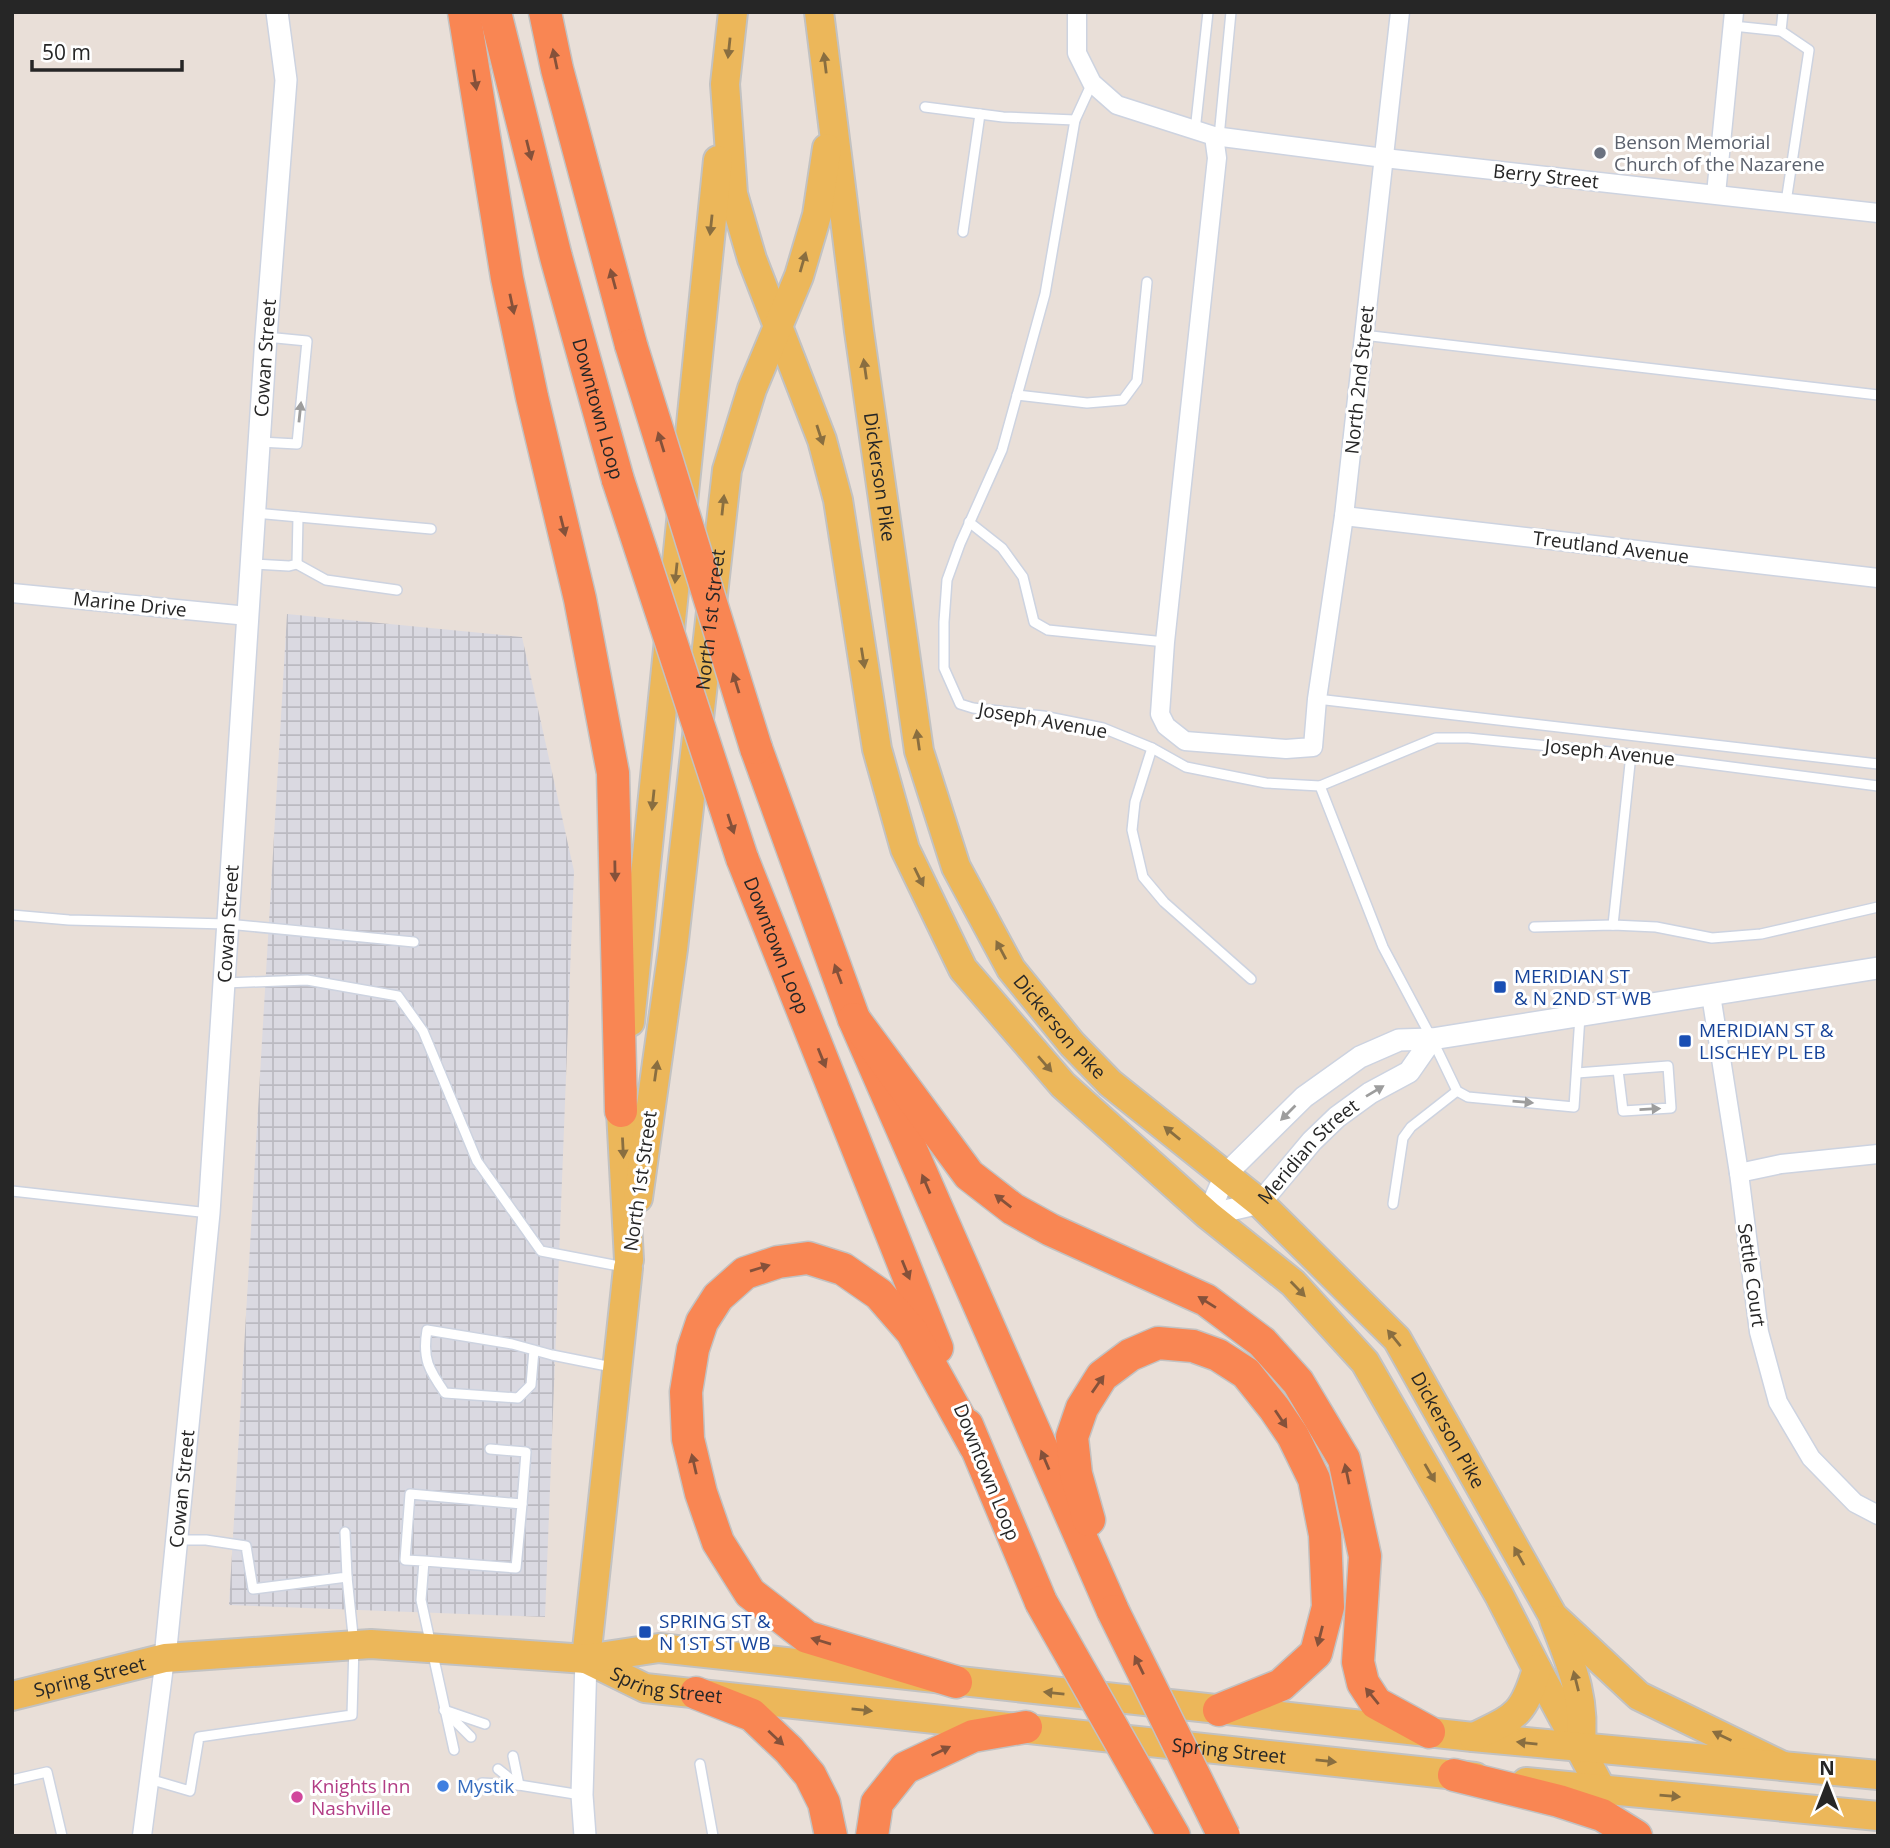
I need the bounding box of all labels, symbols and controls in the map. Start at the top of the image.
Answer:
scale bar [32,28,182,72]
one-way arrow [723,37,734,59]
text: 50 m [42,38,91,66]
one-way arrow [550,48,561,70]
one-way arrow [820,52,831,74]
one-way arrow [470,69,481,91]
place label: Benson Memorial Church of the Nazarene [1614,129,1825,177]
one-way arrow [524,139,535,161]
marker: Benson Memorial Church of the Nazarene [1592,145,1608,161]
street label: Berry Street [1492,158,1600,194]
one-way arrow [705,214,716,236]
one-way arrow [798,250,809,272]
one-way arrow [607,268,618,290]
one-way arrow [507,293,518,315]
street label: Cowan Street [248,298,282,418]
street label: North 2nd Street [1338,304,1380,455]
street label: Downtown Loop [566,335,630,482]
one-way arrow [859,358,870,380]
one-way arrow [294,401,305,423]
street label: Dickerson Pike [858,411,902,543]
one-way arrow [815,425,826,446]
one-way arrow [655,432,665,453]
one-way arrow [718,494,729,516]
one-way arrow [558,515,569,537]
street label: Treutland Avenue [1531,525,1691,569]
street label: North 1st Street [689,547,731,691]
one-way arrow [670,563,681,585]
street label: Marine Drive [72,585,188,623]
one-way arrow [858,647,869,669]
one-way arrow [730,672,740,693]
street label: Joseph Avenue [974,696,1110,744]
one-way arrow [912,729,923,751]
street label: Joseph Avenue [1542,732,1676,772]
one-way arrow [648,789,659,811]
one-way arrow [726,814,737,835]
one-way arrow [609,860,621,882]
street label: Cowan Street [211,864,245,984]
one-way arrow [913,867,925,887]
street label: Downtown Loop [738,873,816,1018]
one-way arrow [995,940,1007,960]
one-way arrow [832,963,843,984]
place label: MERIDIAN ST & N 2ND ST WB [1514,963,1652,1011]
street label: Dickerson Pike [1008,969,1112,1085]
marker: MERIDIAN ST & N 2ND ST WB [1492,979,1508,995]
place label: MERIDIAN ST & LISCHEY PL EB [1699,1017,1834,1065]
marker: MERIDIAN ST & LISCHEY PL EB [1677,1033,1693,1049]
one-way arrow [816,1048,827,1069]
one-way arrow [1037,1056,1052,1073]
one-way arrow [651,1060,662,1082]
one-way arrow [1366,1085,1385,1097]
street label: Meridian Street [1251,1093,1364,1210]
one-way arrow [1512,1097,1534,1108]
one-way arrow [1639,1103,1661,1114]
one-way arrow [1280,1104,1297,1121]
street label: North 1st Street [617,1109,663,1253]
one-way arrow [1163,1126,1181,1140]
one-way arrow [617,1137,628,1159]
one-way arrow [920,1173,931,1194]
one-way arrow [995,1194,1013,1209]
street label: Settle Court [1732,1221,1772,1329]
one-way arrow [900,1259,911,1280]
one-way arrow [750,1262,771,1272]
one-way arrow [1290,1280,1306,1298]
one-way arrow [1197,1295,1217,1308]
one-way arrow [1387,1329,1402,1347]
street label: Dickerson Pike [1405,1367,1491,1493]
one-way arrow [1091,1375,1105,1393]
street label: Downtown Loop [948,1400,1026,1544]
one-way arrow [1274,1410,1288,1428]
street label: Cowan Street [163,1428,201,1549]
one-way arrow [1039,1450,1051,1470]
one-way arrow [689,1453,700,1475]
one-way arrow [1342,1463,1353,1485]
one-way arrow [1424,1463,1436,1482]
one-way arrow [1513,1547,1525,1566]
place label: SPRING ST & N 1ST ST WB [659,1608,771,1656]
marker: SPRING ST & N 1ST ST WB [637,1624,653,1640]
one-way arrow [1314,1625,1325,1647]
one-way arrow [810,1635,831,1645]
street label: Spring Street [31,1650,149,1703]
one-way arrow [1134,1655,1145,1675]
street label: Spring Street [606,1660,724,1709]
one-way arrow [1570,1670,1581,1692]
one-way arrow [1042,1687,1064,1698]
one-way arrow [1365,1687,1380,1705]
one-way arrow [851,1705,873,1716]
one-way arrow [767,1730,785,1746]
one-way arrow [1712,1730,1732,1742]
street label: Spring Street [1171,1732,1288,1770]
one-way arrow [1515,1737,1537,1748]
one-way arrow [931,1746,951,1757]
north arrow [1792,1750,1862,1820]
text: N [1819,1755,1835,1781]
one-way arrow [1315,1756,1337,1767]
place label: Knights Inn Nashville [311,1773,410,1821]
place label: Mystik [457,1773,514,1799]
marker: Mystik [435,1778,451,1794]
marker: Knights Inn Nashville [289,1789,305,1805]
one-way arrow [1659,1791,1681,1802]

